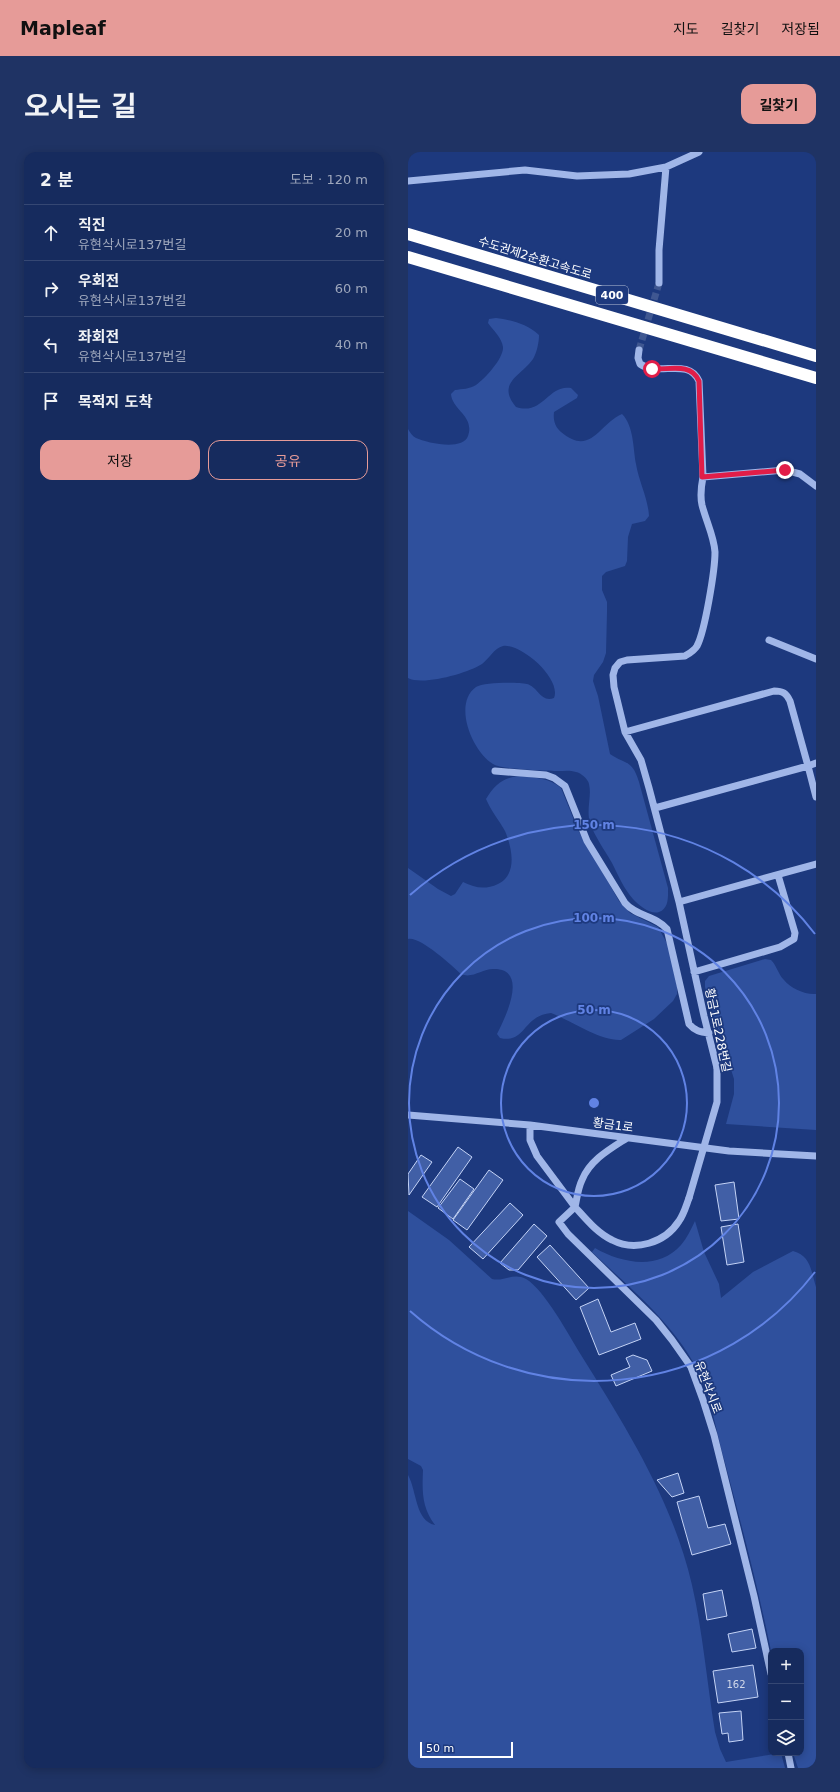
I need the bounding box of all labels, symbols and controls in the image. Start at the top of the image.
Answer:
text: Mapleaf [20,17,106,39]
text: 지도 [673,21,699,37]
text: 길찾기 [721,21,759,37]
text: 저장됨 [781,21,820,37]
button: 길찾기 [741,84,816,124]
text: 오시는 길 [24,90,137,123]
text: 2 분 [40,170,73,190]
text: 도보 · 120 m [290,172,368,187]
text: 직진 [78,216,106,234]
icon: ahead [40,222,62,244]
text: 20 m [335,225,368,240]
street label: 수도권제2순환고속도로 [477,234,593,282]
text: 유현삭시로137번길 [78,237,187,252]
text: 우회전 [78,272,119,290]
icon: right [40,278,62,300]
text: 60 m [335,281,368,296]
road number: 400 [596,286,628,304]
text: 유현삭시로137번길 [78,293,187,308]
text: 좌회전 [78,328,119,346]
icon: left [40,334,62,356]
text: 40 m [335,337,368,352]
text: 유현삭시로137번길 [78,349,187,364]
route start [643,360,661,378]
icon: arrive [40,390,62,412]
text: 목적지 도착 [78,393,152,411]
button: 저장 [40,440,200,480]
button: 공유 [208,440,368,480]
route end [776,461,794,479]
text: 150 m [573,818,615,832]
text: 100 m [573,911,615,925]
street label: 황금1로228번길 [702,987,734,1073]
text: 50 m [577,1003,611,1017]
centre of rings [587,1096,601,1110]
street label: 황금1로 [592,1115,634,1135]
street label: 유현삭시로 [692,1359,724,1415]
map controls [768,1648,804,1756]
button: + [768,1648,804,1684]
house number: 162 [726,1679,746,1690]
button: − [768,1684,804,1720]
button: layers [768,1720,804,1756]
scale bar [420,1740,513,1759]
text: 50 m [426,1742,454,1755]

